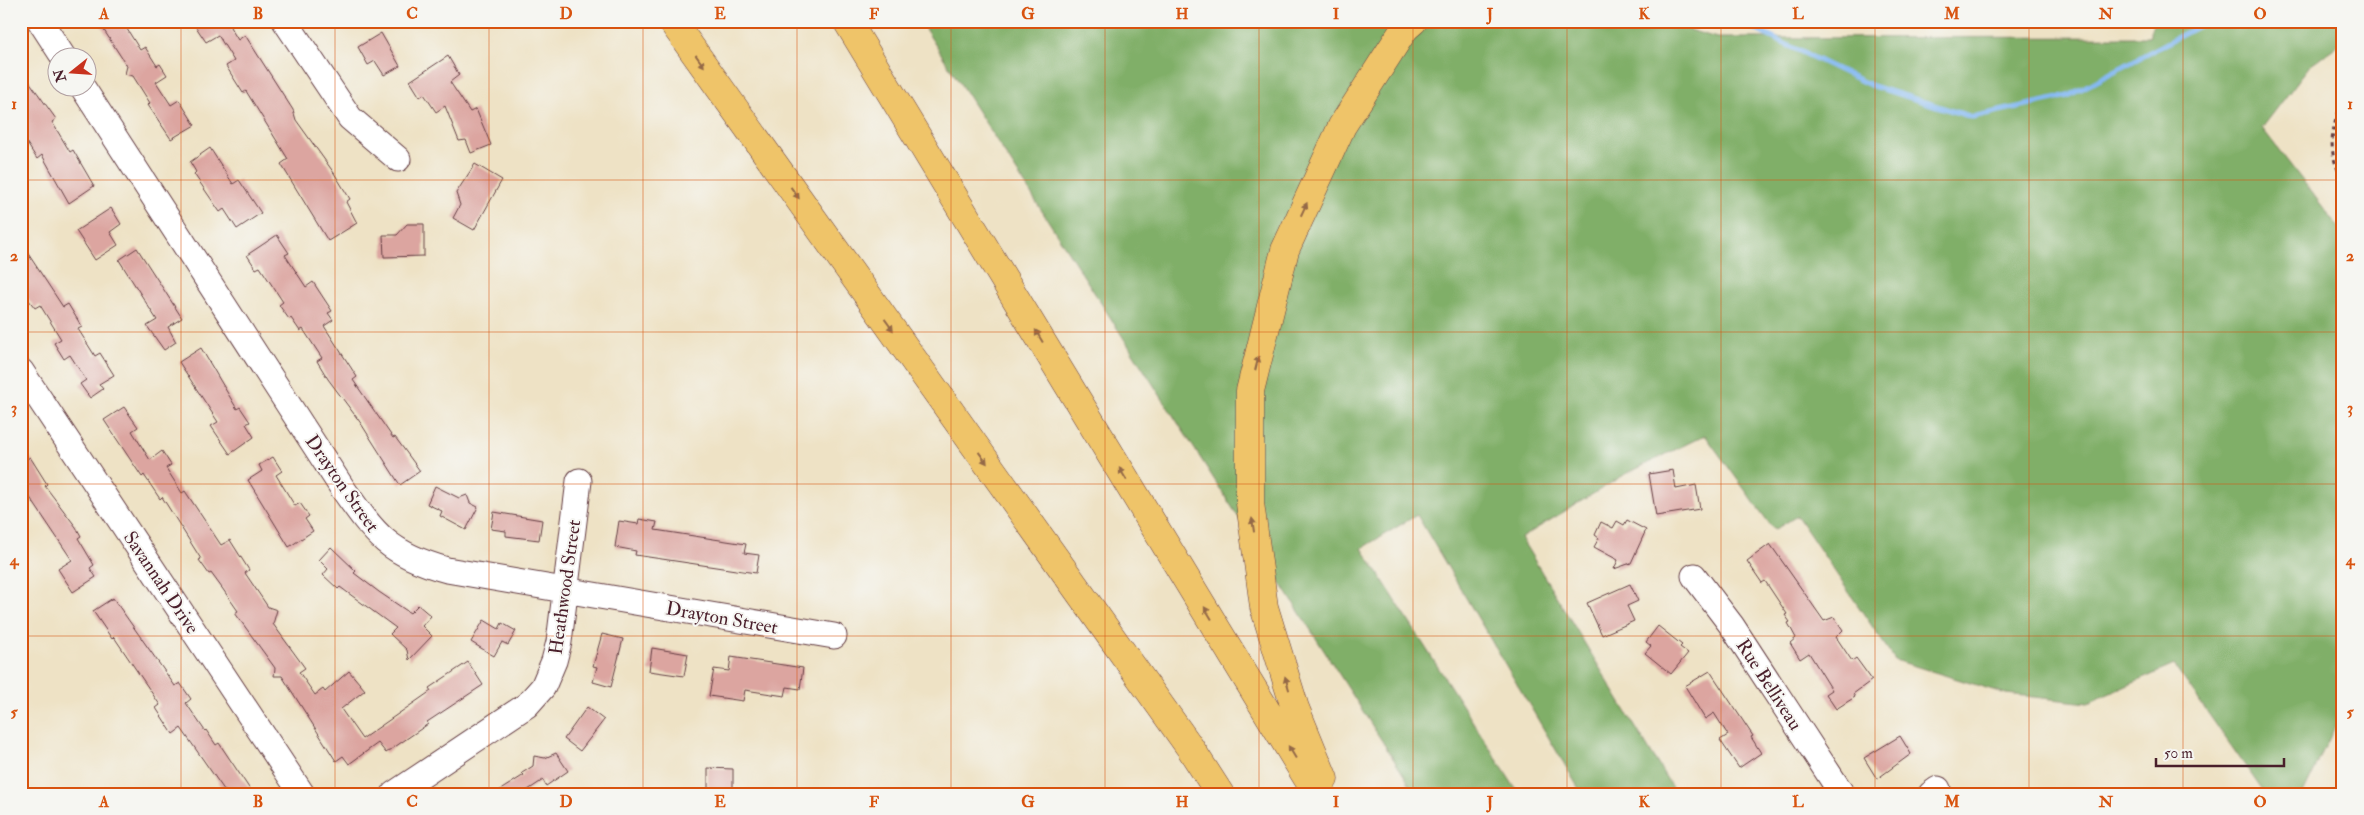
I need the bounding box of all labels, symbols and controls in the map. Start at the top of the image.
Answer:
text: A [98,4,110,24]
text: B [253,4,263,24]
text: C [406,4,418,24]
text: D [559,4,573,24]
text: E [714,4,726,24]
text: F [869,4,879,24]
text: G [1021,4,1035,24]
text: H [1175,4,1189,24]
text: I [1333,4,1340,24]
text: J [1486,4,1494,25]
text: K [1638,4,1650,24]
text: L [1792,4,1804,24]
text: M [1943,4,1960,24]
text: N [2098,4,2114,24]
text: O [2253,4,2267,24]
north arrow [48,48,98,98]
one-way arrow [695,54,705,68]
text: N [50,67,70,85]
text: 1 [11,94,17,114]
text: 1 [2347,94,2353,114]
one-way arrow [789,186,800,199]
one-way arrow [1300,202,1308,216]
text: 2 [10,246,18,266]
text: 2 [2346,246,2354,266]
one-way arrow [884,319,894,332]
one-way arrow [1034,329,1043,342]
one-way arrow [1253,356,1261,371]
text: 3 [11,398,17,418]
text: 3 [2347,398,2353,418]
street label: Drayton Street [300,430,385,537]
one-way arrow [978,451,988,465]
one-way arrow [1119,468,1128,481]
one-way arrow [1249,517,1257,533]
street label: Heathwood Street [544,518,586,656]
street label: Savannah Drive [118,527,204,639]
text: 4 [9,550,20,570]
text: 4 [2345,550,2356,570]
street label: Drayton Street [664,596,780,640]
one-way arrow [1203,607,1212,620]
street label: Rue Belliveau [1731,634,1808,735]
one-way arrow [1283,676,1291,691]
text: 5 [10,702,18,722]
text: 5 [2346,702,2354,722]
scale bar [2156,735,2284,767]
text: 50 m [2164,744,2193,763]
one-way arrow [1288,746,1297,759]
text: A [98,792,110,812]
text: B [253,792,263,812]
text: C [406,792,418,812]
text: D [559,792,573,812]
text: E [714,792,726,812]
text: F [869,792,879,812]
text: G [1021,792,1035,812]
text: H [1175,792,1189,812]
text: I [1333,792,1340,812]
text: J [1486,792,1494,813]
text: K [1638,792,1650,812]
text: L [1792,792,1804,812]
text: M [1943,792,1960,812]
text: N [2098,792,2114,812]
text: O [2253,792,2267,812]

